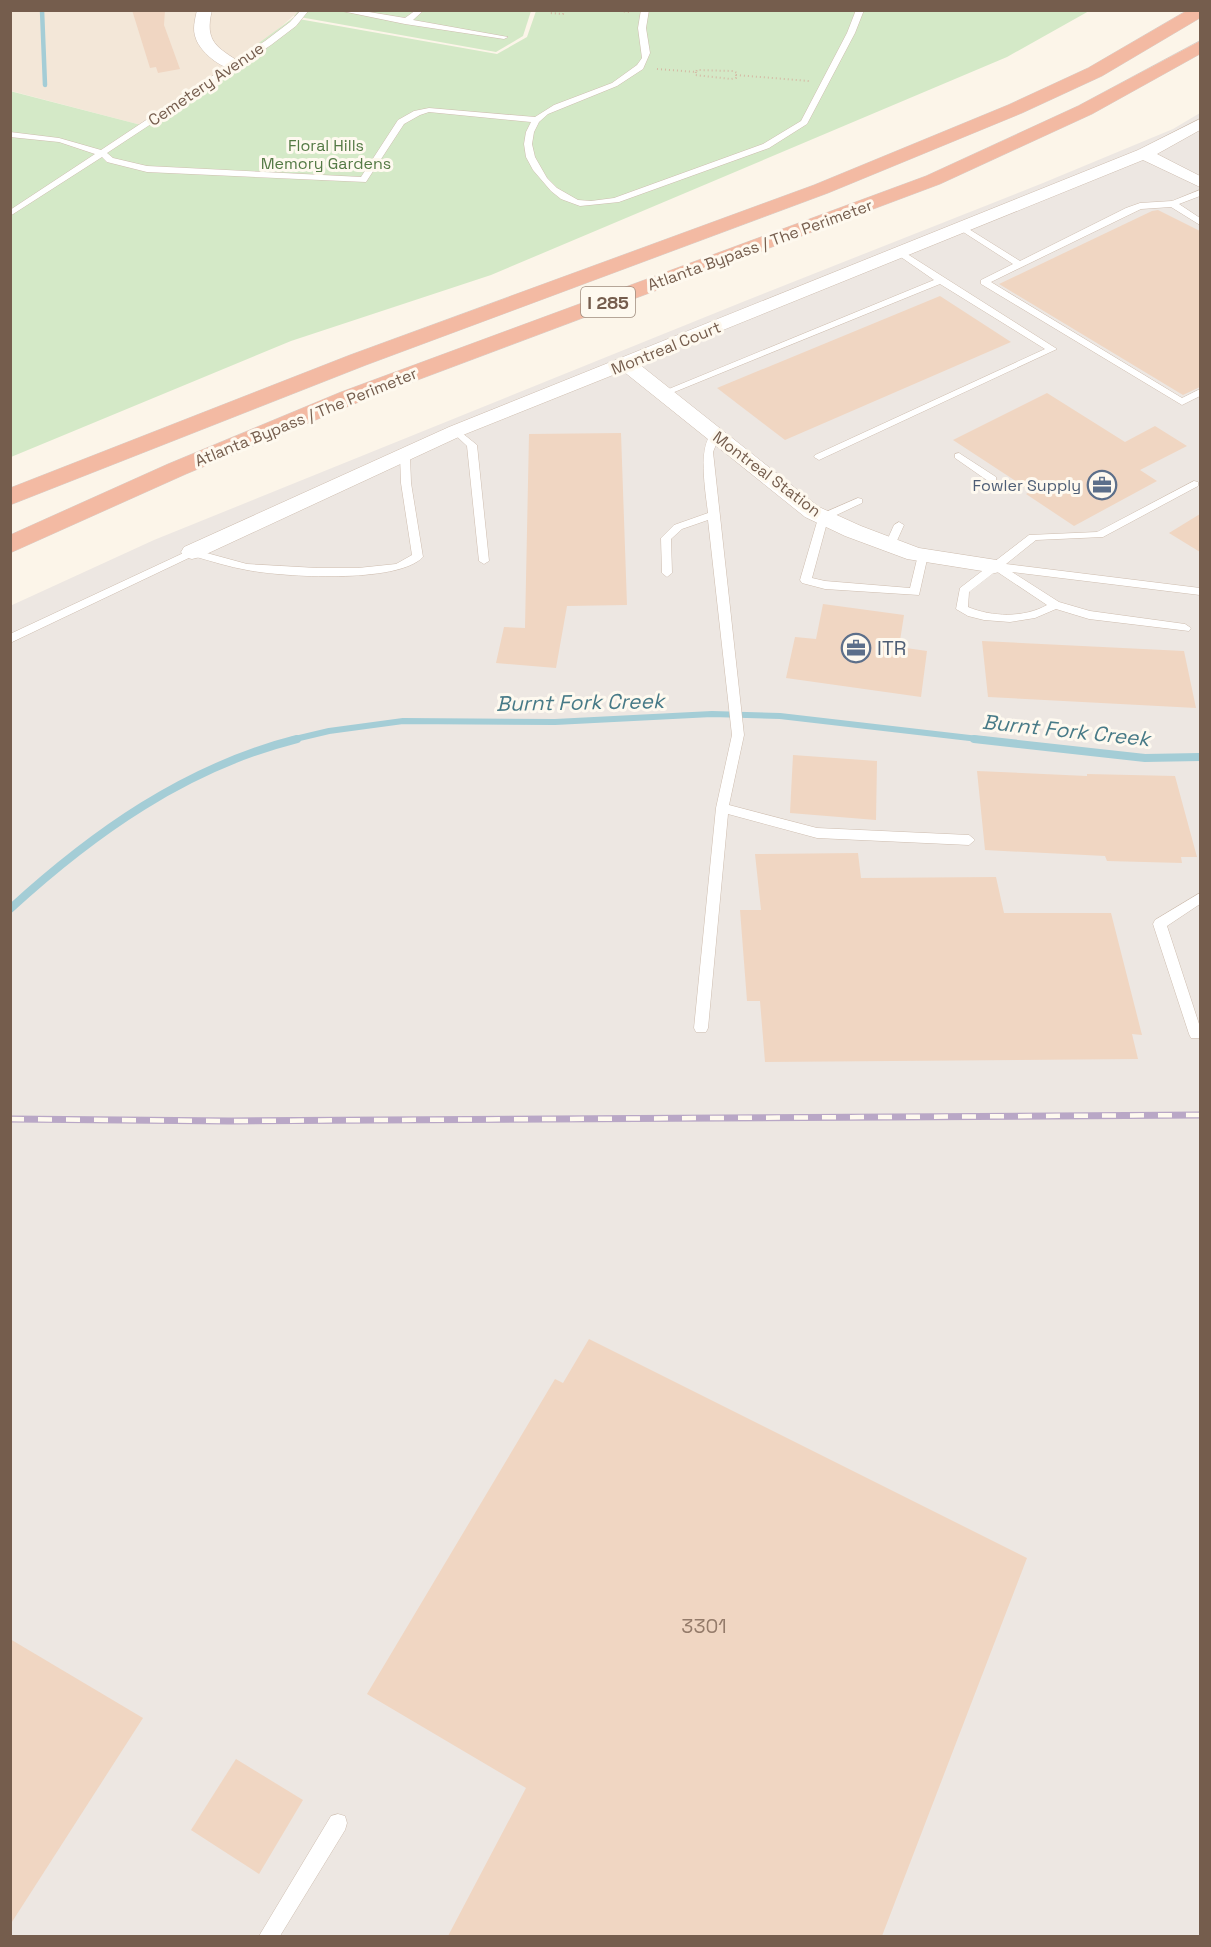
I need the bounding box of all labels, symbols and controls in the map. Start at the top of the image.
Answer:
street label: Cemetery Avenue [144,37,268,131]
park label: Floral Hills Memory Gardens [261,135,391,174]
street label: Atlanta Bypass / The Perimeter [645,194,875,296]
road number: I 285 [581,287,635,317]
street label: Montreal Court [608,316,724,380]
street label: Atlanta Bypass / The Perimeter [192,363,420,471]
street label: Montreal Station [709,427,825,521]
office icon: Fowler Supply [1086,469,1118,501]
place label: Fowler Supply [972,475,1081,496]
office icon: ITR [840,632,872,664]
place label: ITR [877,635,906,661]
water label: Burnt Fork Creek [496,687,667,717]
water label: Burnt Fork Creek [981,708,1154,753]
house number: 3301 [681,1613,727,1639]

